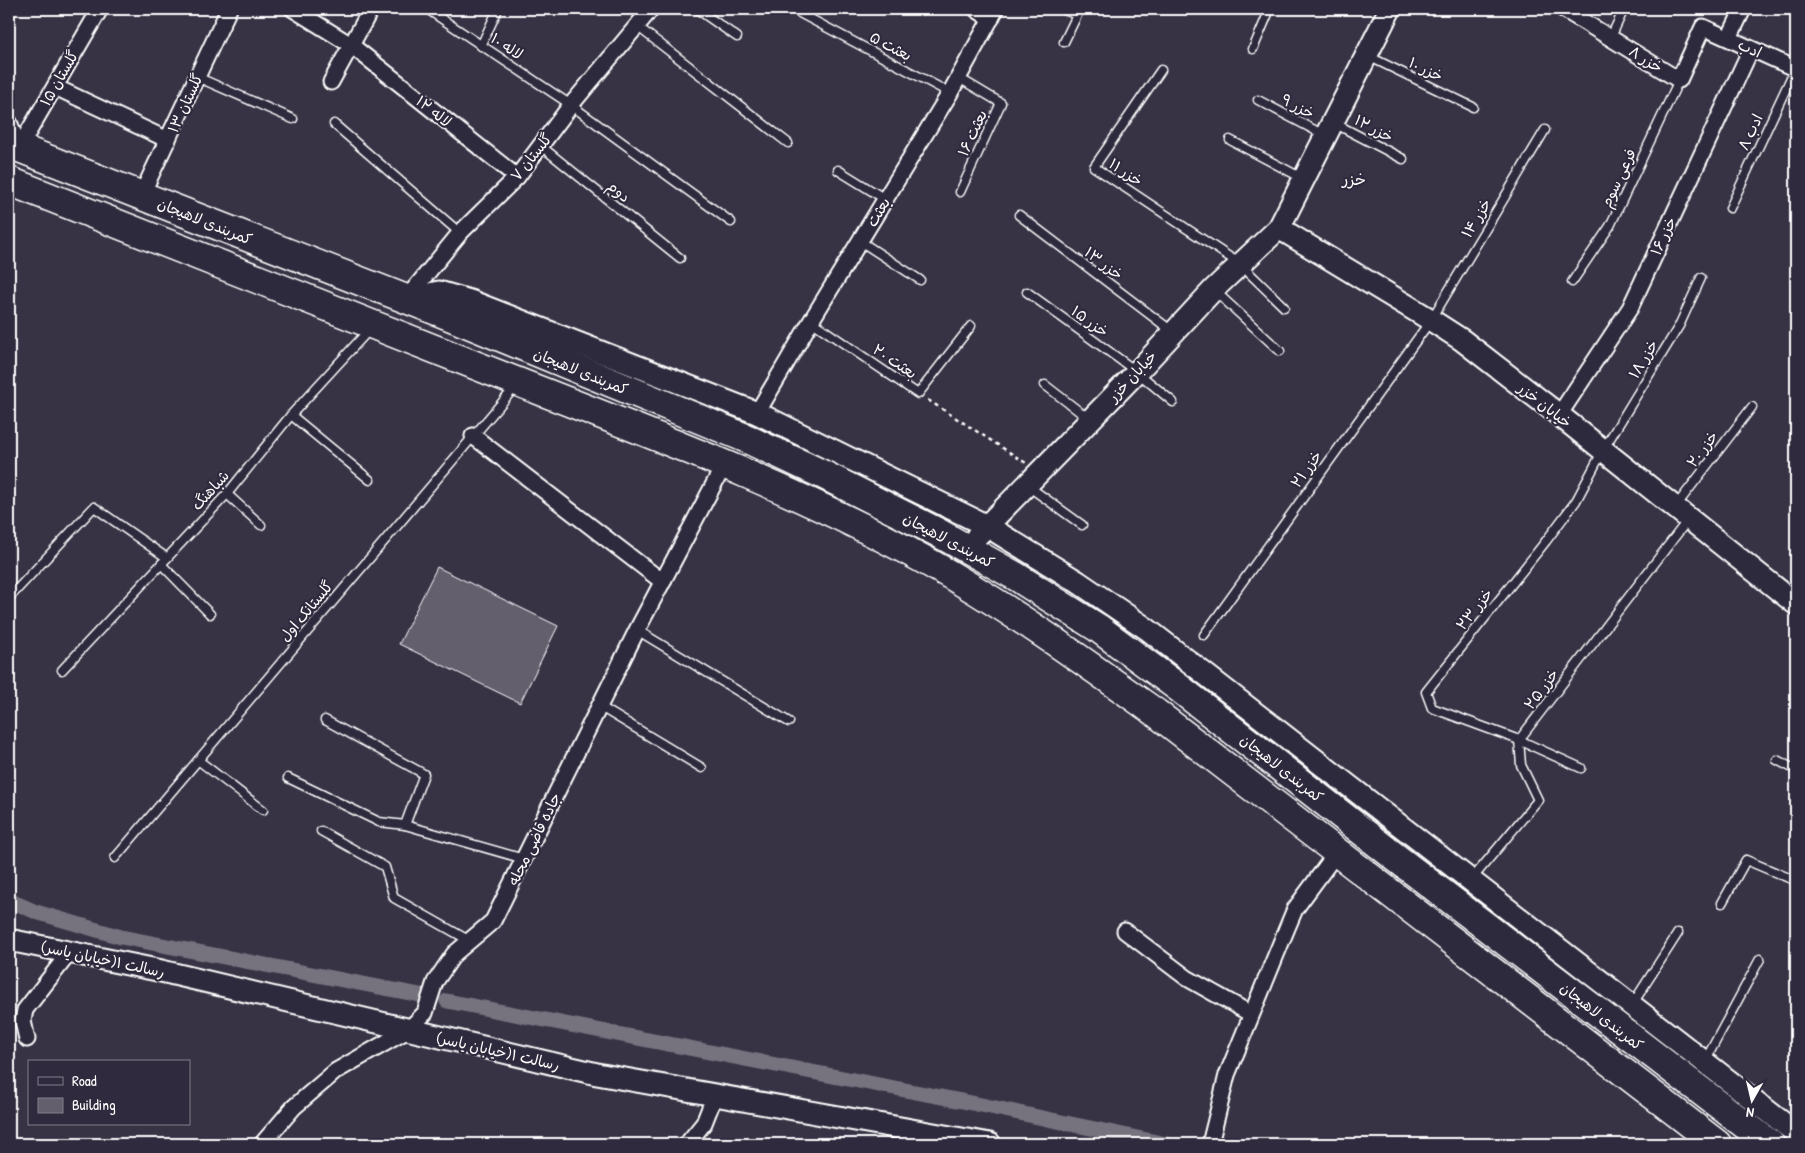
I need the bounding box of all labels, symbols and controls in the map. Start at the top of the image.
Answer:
street label: بعثت ۵ [866,26,916,66]
street label: لاله ۱۰ [487,28,527,64]
street label: ادب [1735,33,1765,63]
street label: خزر ۸ [1625,41,1667,77]
street label: گلستان ۱۵ [35,46,83,110]
street label: خزر ۱۰ [1405,52,1447,86]
street label: گلستان ۱۳ [162,70,208,136]
street label: خزر ۹ [1278,88,1318,124]
street label: لاله ۱۲ [412,90,456,132]
street label: بعثت ۱۶ [952,106,992,160]
street label: خزر ۱۲ [1351,109,1397,147]
street label: ادب ۸ [1732,110,1768,154]
street label: گلستان ۷ [505,129,557,185]
street label: فرعی سوم [1595,145,1643,212]
street label: خزر ۱۱ [1105,153,1147,191]
district label: خزر [1340,168,1366,190]
street label: دوم [602,175,635,208]
street label: کمربندی لاهیجان [155,192,255,250]
street label: بعثت [861,193,895,231]
street label: خزر ۱۴ [1456,194,1496,242]
street label: خزر ۱۶ [1645,213,1681,259]
street label: خزر ۱۳ [1080,242,1128,284]
street label: خزر ۱۵ [1067,300,1113,342]
street label: خزر ۱۸ [1623,336,1663,382]
street label: بعثت ۲۰ [869,338,921,384]
street label: کمربندی لاهیجان [531,342,631,400]
street label: خیابان خزر [1102,346,1161,407]
street label: خیابان خزر [1513,377,1576,433]
street label: خزر ۲۰ [1681,426,1723,472]
street label: خزر ۲۱ [1285,446,1327,492]
street label: شباهنگ [186,465,234,515]
street label: کمربندی لاهیجان [900,507,998,573]
street label: گلستانک اول [274,576,338,646]
street label: خزر ۲۳ [1451,584,1497,634]
street label: خزر ۲۵ [1519,664,1563,714]
street label: کمربندی لاهیجان [1236,729,1328,807]
street label: جاده قاضی محله [502,789,566,889]
street label: رسالت ۱(خیابان یاسر) [39,936,167,982]
street label: کمربندی لاهیجان [1556,977,1648,1055]
street label: رسالت ۱(خیابان یاسر) [434,1027,562,1075]
legend [28,1060,190,1126]
text: Road [72,1070,97,1091]
north arrow [1728,1076,1778,1126]
text: Building [72,1094,116,1115]
text: N [1745,1103,1755,1123]

